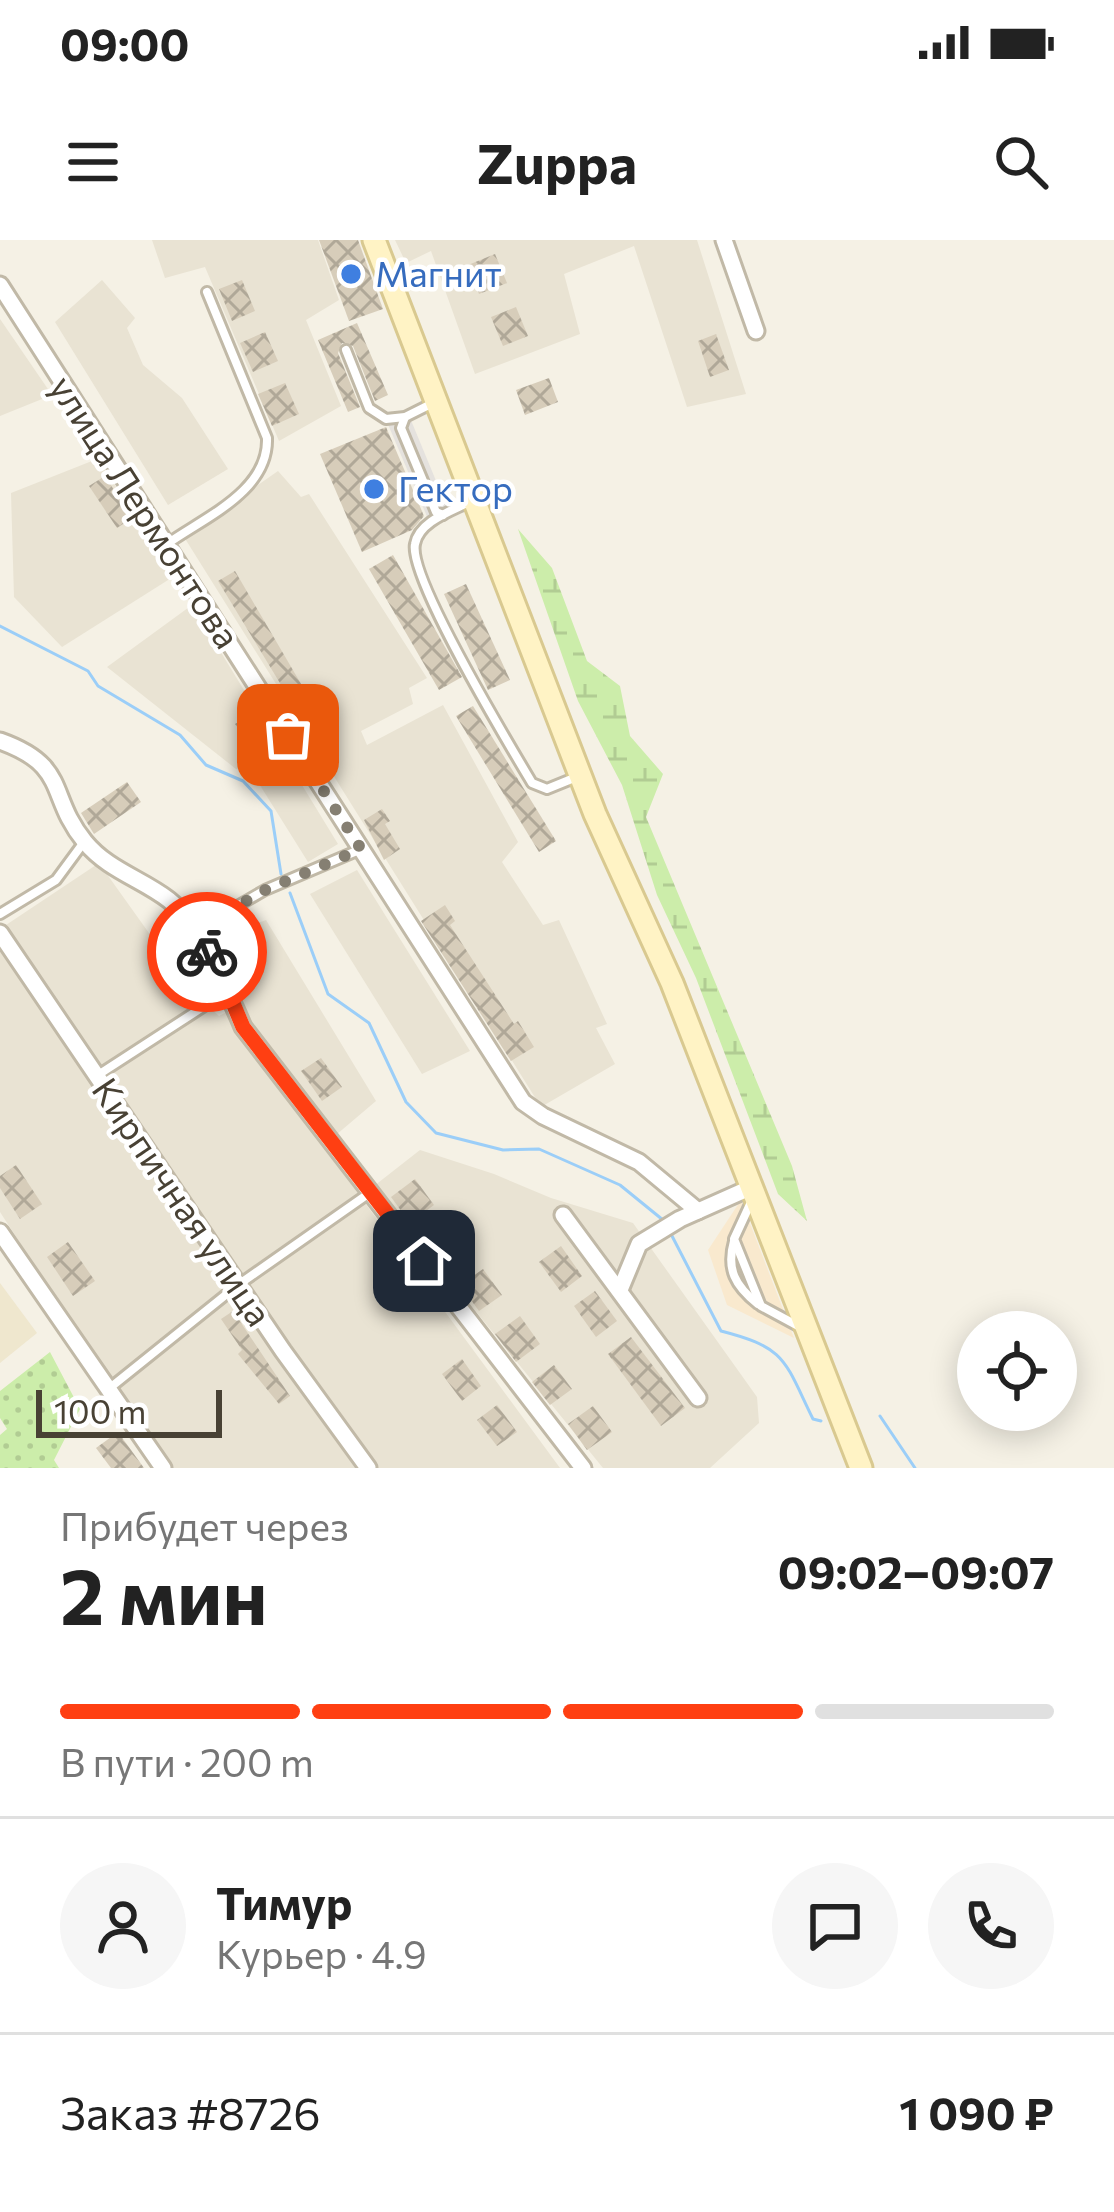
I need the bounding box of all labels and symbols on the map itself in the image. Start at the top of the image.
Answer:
place label: Магнит [375,250,502,294]
marker: Магнит [338,261,364,287]
street label: улица Лермонтова [42,366,251,655]
place label: Гектор [398,465,513,509]
marker: Гектор [361,476,387,502]
pin [237,684,339,786]
courier [147,892,267,1012]
street label: Кирпичная улица [84,1069,283,1333]
pin [373,1210,475,1312]
scale bar [36,1384,222,1437]

